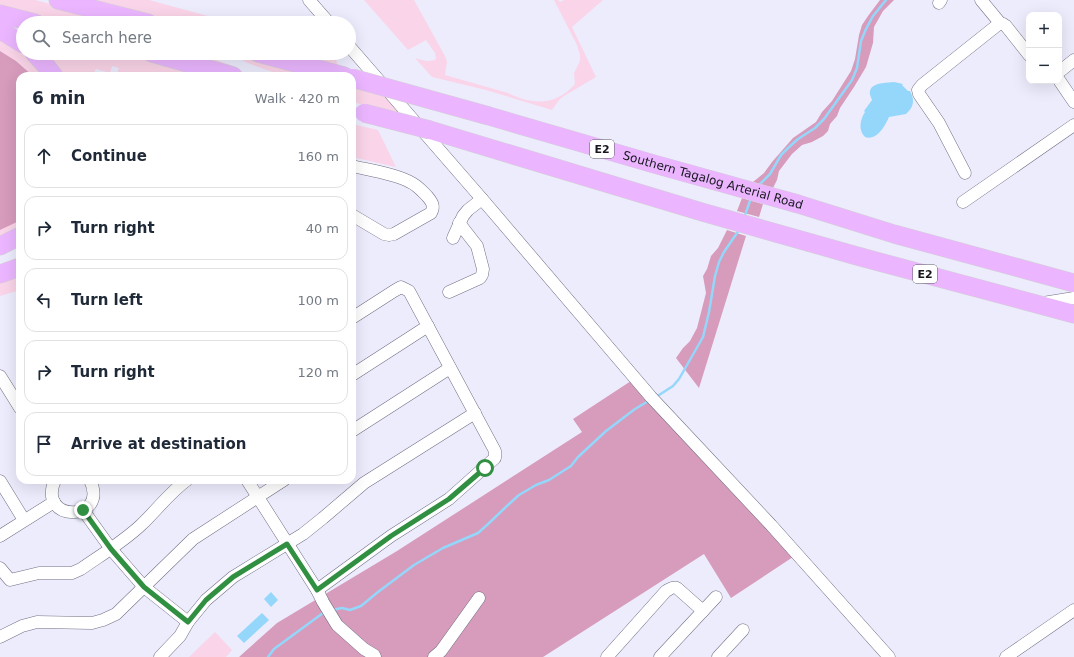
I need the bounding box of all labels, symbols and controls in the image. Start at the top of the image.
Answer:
map controls [1026,12,1062,84]
button: + [1026,12,1062,48]
search box [16,16,356,60]
icon: search [30,27,52,49]
text: Search here [62,29,152,47]
button: − [1026,48,1062,84]
text: 6 min [32,88,85,108]
text: Walk · 420 m [255,91,340,106]
road number: E2 [590,140,614,158]
icon: ahead [33,145,55,167]
text: Continue [71,147,147,165]
street label: Southern Tagalog Arterial Road [621,148,805,212]
text: 160 m [297,149,339,164]
icon: right [33,217,55,239]
text: Turn right [71,219,155,237]
text: 40 m [306,221,339,236]
road number: E2 [913,265,937,283]
icon: left [33,289,55,311]
text: Turn left [71,291,143,309]
text: 100 m [297,293,339,308]
icon: right [33,361,55,383]
text: Turn right [71,363,155,381]
text: 120 m [297,365,339,380]
icon: arrive [33,433,55,455]
text: Arrive at destination [71,435,246,453]
route start [476,459,494,477]
route end [74,501,92,519]

